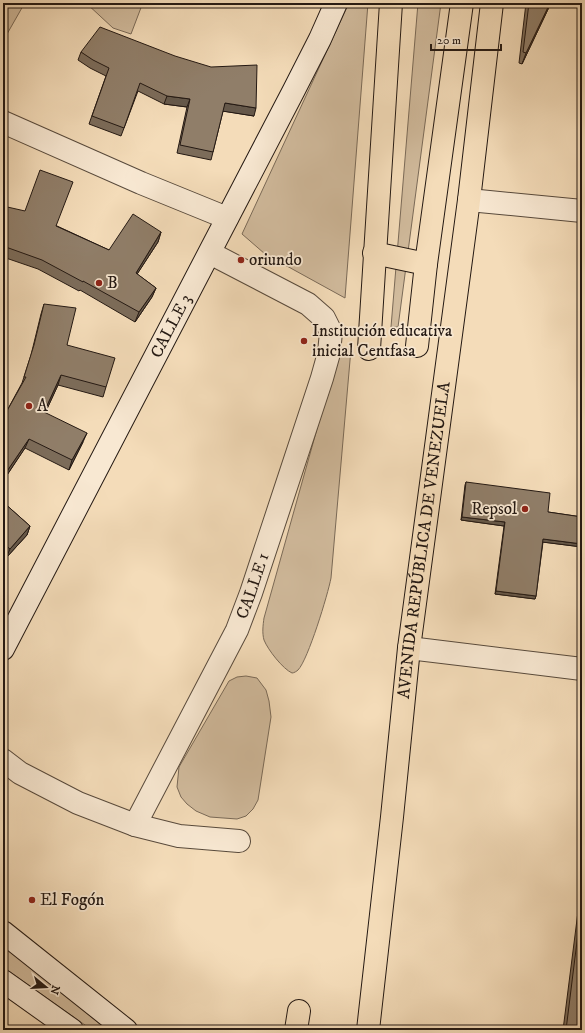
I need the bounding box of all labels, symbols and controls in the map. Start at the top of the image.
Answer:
scale bar [431,26,501,52]
text: 20 m [437,33,461,48]
place label: oriundo [249,249,302,271]
marker: oriundo [236,255,246,265]
place label: B [107,272,118,294]
marker: B [94,278,104,288]
street label: CALLE 3 [145,291,197,362]
place label: Institución educativa inicial Centfasa [312,320,453,362]
marker: Institución educativa inicial Centfasa [299,336,309,346]
street label: AVENIDA REPÚBLICA DE VENEZUELA [393,380,456,700]
place label: A [37,395,48,417]
marker: A [24,401,34,411]
place label: Repsol [471,498,517,520]
marker: Repsol [520,504,530,514]
street label: CALLE 1 [231,550,275,622]
place label: El Fogón [40,889,104,911]
marker: El Fogón [27,895,37,905]
north arrow [26,967,66,1007]
text: N [47,983,63,996]

